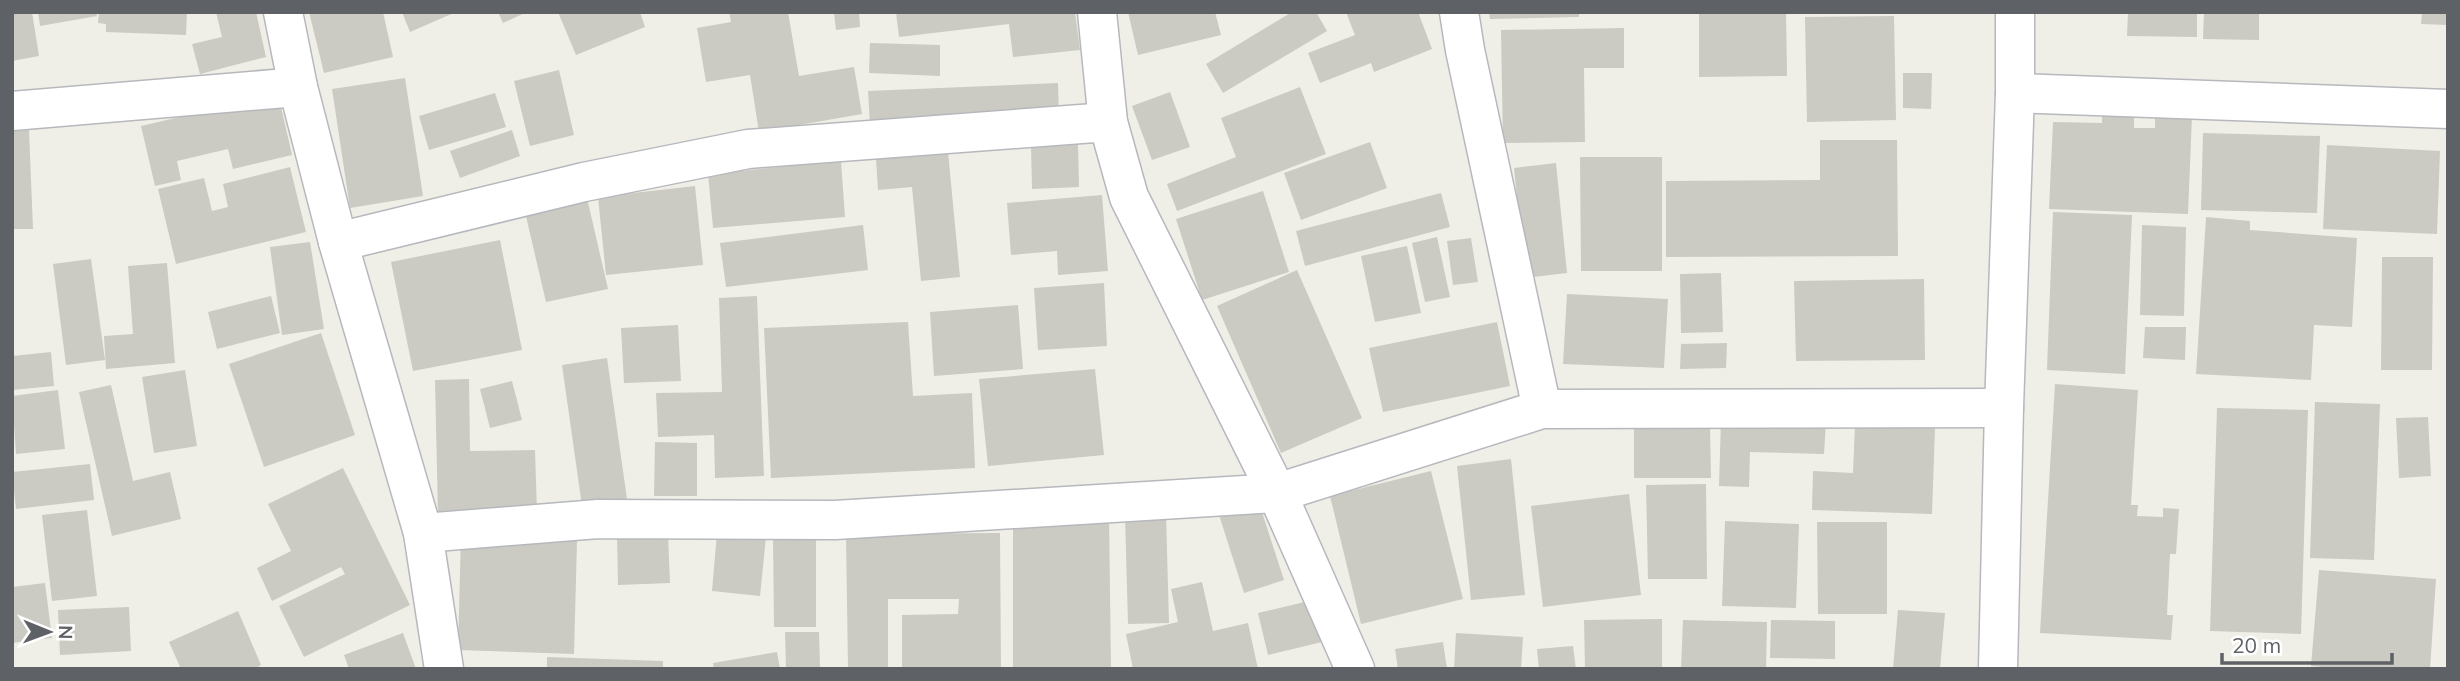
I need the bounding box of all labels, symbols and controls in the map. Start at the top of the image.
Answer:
north arrow [14,597,84,667]
scale bar [2222,622,2392,666]
text: N [54,625,78,640]
text: 20 m [2232,632,2281,658]

